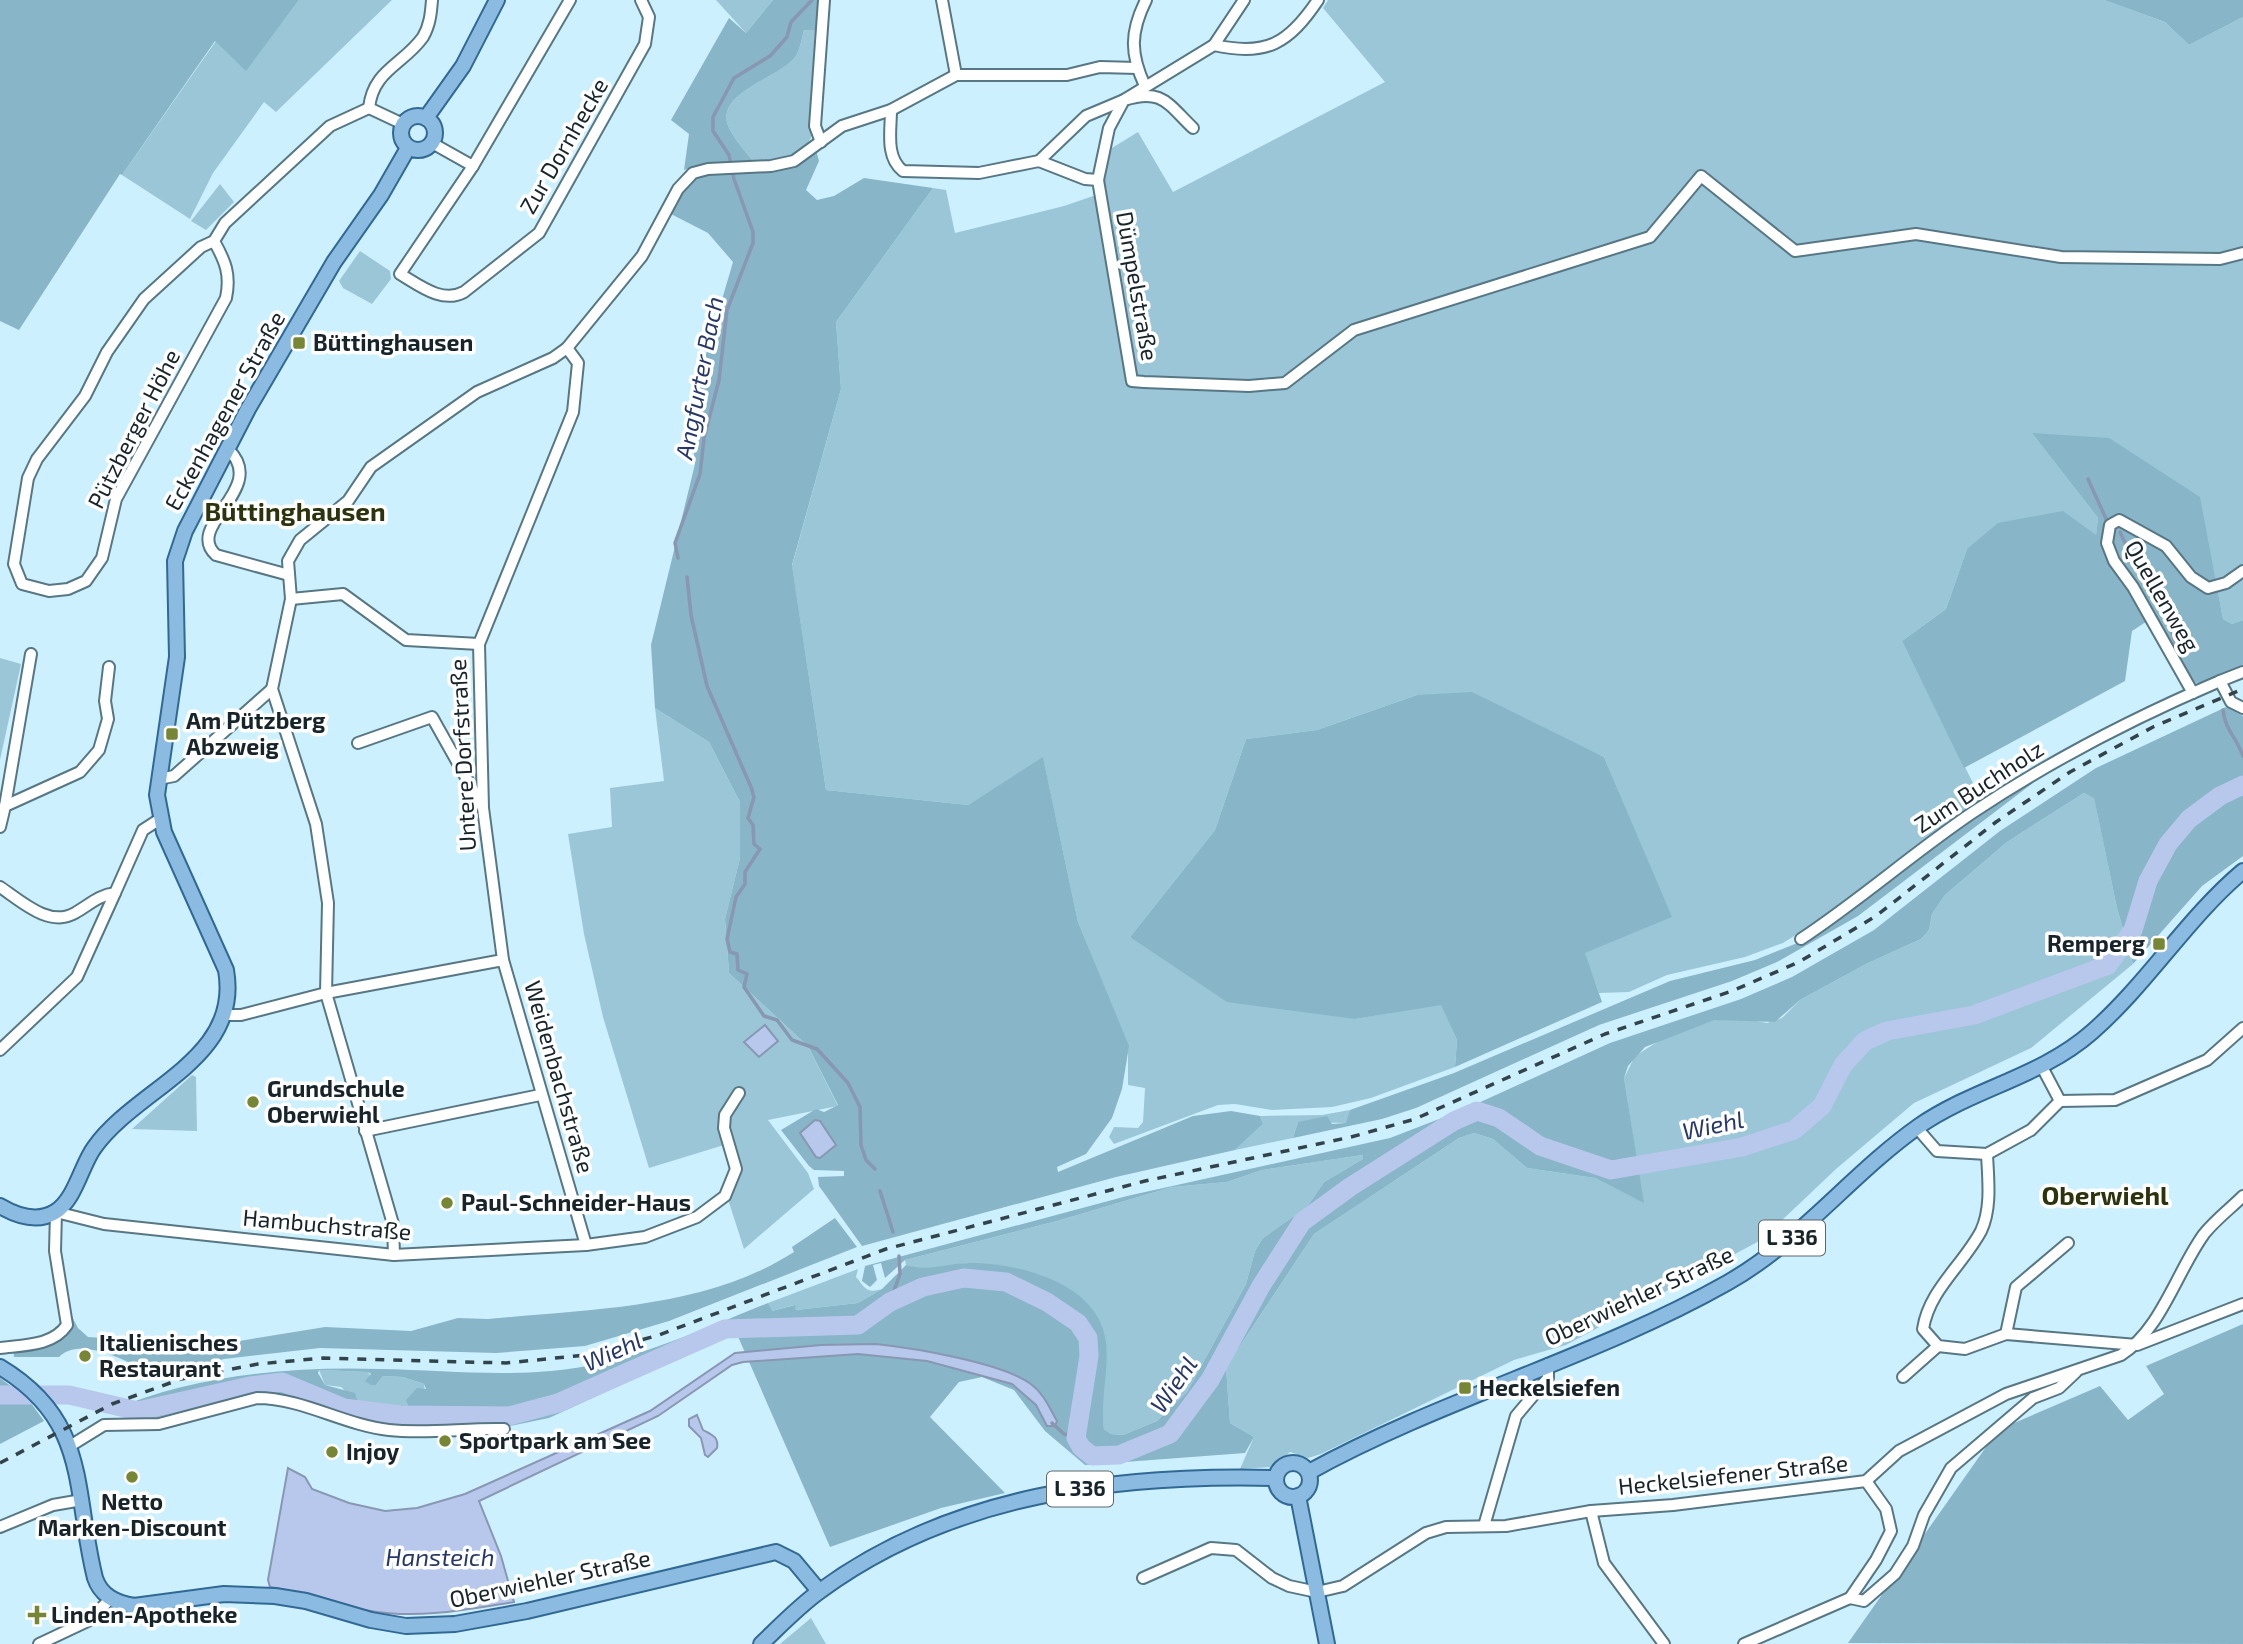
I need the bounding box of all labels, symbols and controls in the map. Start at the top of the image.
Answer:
street label: Zur Dornhecke [513,73,613,218]
street label: Dümpelstraße [1111,209,1165,363]
water label: Angfurter Bach [668,294,729,463]
street label: Eckenhagener Straße [158,306,290,515]
place label: Büttinghausen [313,328,473,356]
marker: Büttinghausen [291,335,307,351]
street label: Pützberger Höhe [81,344,185,513]
district label: Büttinghausen [204,495,386,526]
street label: Quellenweg [2120,535,2206,656]
street label: Untere Dorfstraße [443,658,481,852]
place label: Am Pützberg Abzweig [186,706,326,760]
marker: Am Pützberg Abzweig [164,726,180,742]
street label: Zum Buchholz [1909,734,2048,838]
place label: Remperg [2047,929,2146,957]
marker: Remperg [2151,936,2167,952]
street label: Weidenbachstraße [519,977,601,1176]
place label: Grundschule Oberwiehl [267,1074,405,1128]
marker: Grundschule Oberwiehl [245,1094,261,1110]
water label: Wiehl [1679,1104,1746,1145]
district label: Oberwiehl [2041,1179,2169,1210]
place label: Paul-Schneider-Haus [461,1188,691,1216]
marker: Paul-Schneider-Haus [439,1195,455,1211]
street label: Hambuchstraße [242,1203,413,1245]
road number: L 336 [1759,1220,1825,1256]
street label: Oberwiehler Straße [1540,1239,1737,1351]
water label: Wiehl [578,1325,647,1377]
place label: Italienisches Restaurant [99,1328,238,1382]
marker: Italienisches Restaurant [77,1348,93,1364]
water label: Wiehl [1143,1350,1203,1418]
place label: Heckelsiefen [1479,1373,1620,1401]
marker: Heckelsiefen [1457,1380,1473,1396]
place label: Sportpark am See [459,1426,651,1454]
marker: Sportpark am See [437,1433,453,1449]
place label: Injoy [346,1437,399,1465]
marker: Injoy [324,1444,340,1460]
street label: Heckelsiefener Straße [1617,1448,1849,1500]
marker: Netto Marken-Discount [124,1469,140,1485]
road number: L 336 [1047,1472,1113,1506]
place label: Netto Marken-Discount [37,1487,227,1541]
water label: Hansteich [385,1542,495,1571]
street label: Oberwiehler Straße [447,1543,653,1613]
place label: Linden-Apotheke [51,1600,238,1628]
marker: Linden-Apotheke [29,1607,45,1623]

